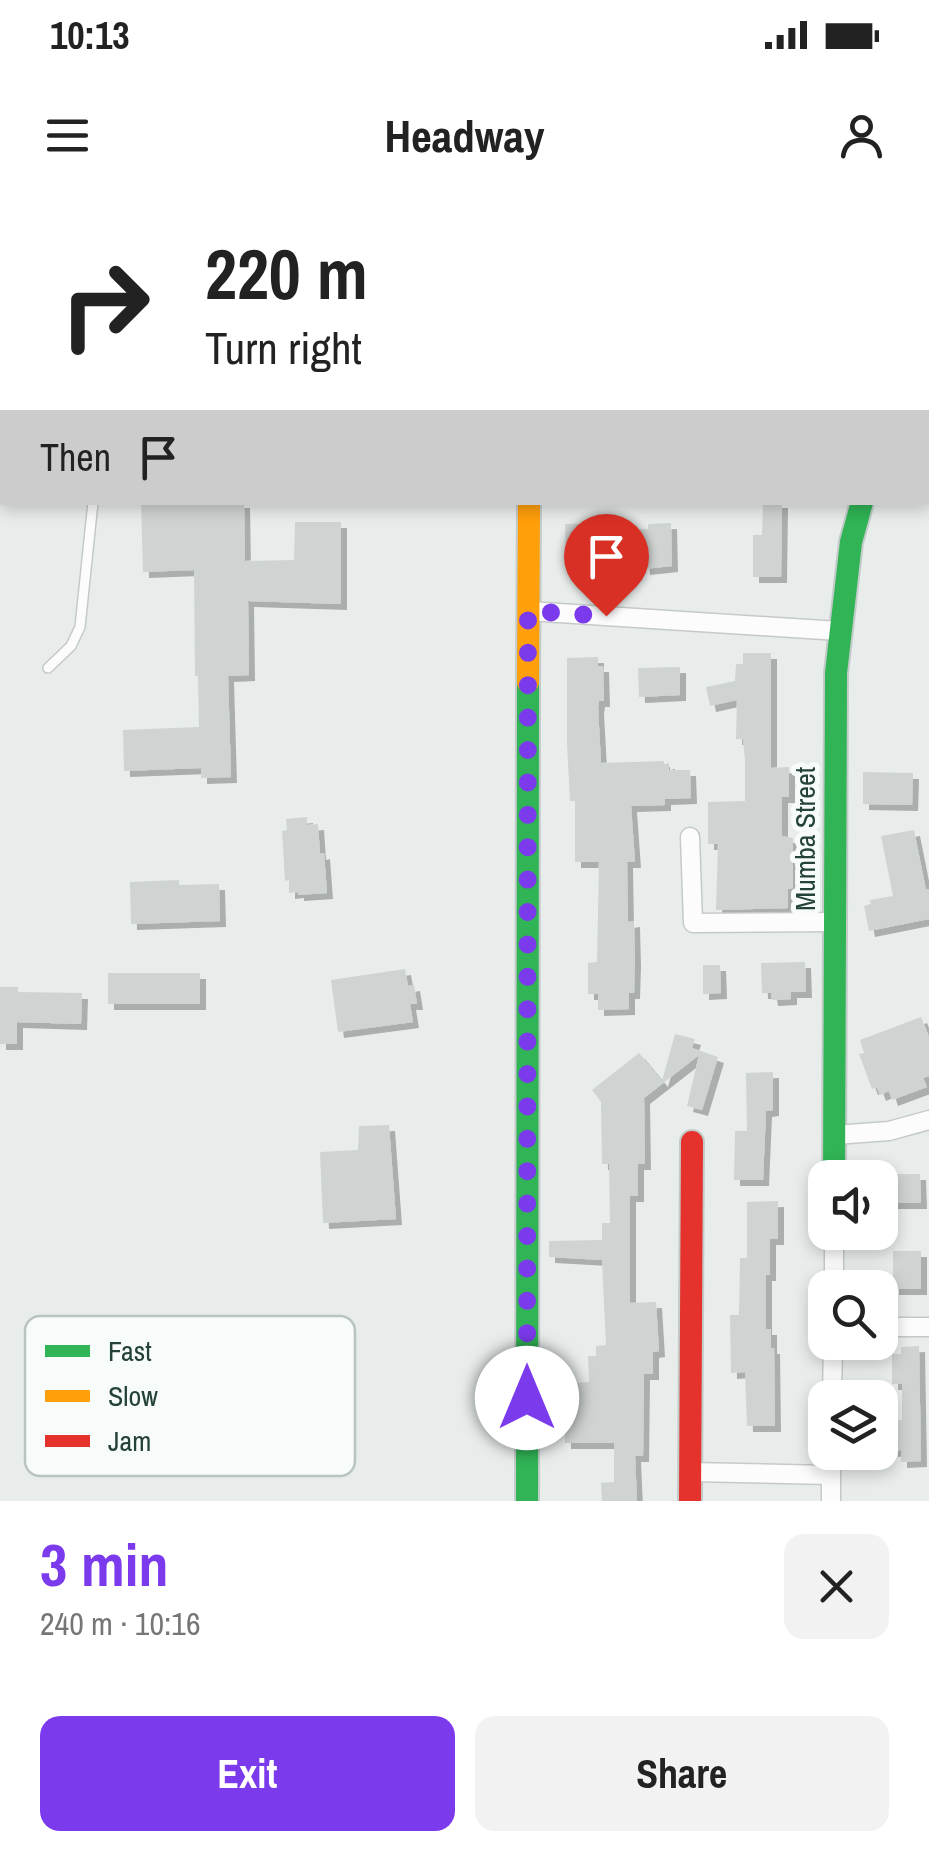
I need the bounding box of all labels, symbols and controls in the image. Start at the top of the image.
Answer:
text: 10:13 [50,10,130,61]
text: Headway [385,105,544,166]
icon: menu [40,108,95,163]
icon: person [834,108,889,163]
text: 220 m [205,227,368,321]
icon: right [40,240,170,370]
text: Turn right [205,317,362,378]
icon: arrive [131,430,186,485]
text: Then [40,432,111,483]
pin [564,514,649,617]
icon: arrive [579,529,634,584]
street label: Mumba Street [786,767,824,911]
map controls [808,1160,898,1470]
button: sound [808,1160,898,1250]
button: search [808,1270,898,1360]
legend [25,1316,355,1476]
text: Fast [108,1332,152,1370]
position arrow [475,1346,579,1450]
text: Slow [108,1377,158,1415]
button: layers [808,1380,898,1470]
text: Jam [108,1422,151,1460]
text: 3 min [40,1524,169,1605]
button: close [784,1534,889,1639]
text: 240 m · 10:16 [40,1602,200,1645]
button: Exit [40,1716,455,1831]
button: Share [475,1716,889,1831]

